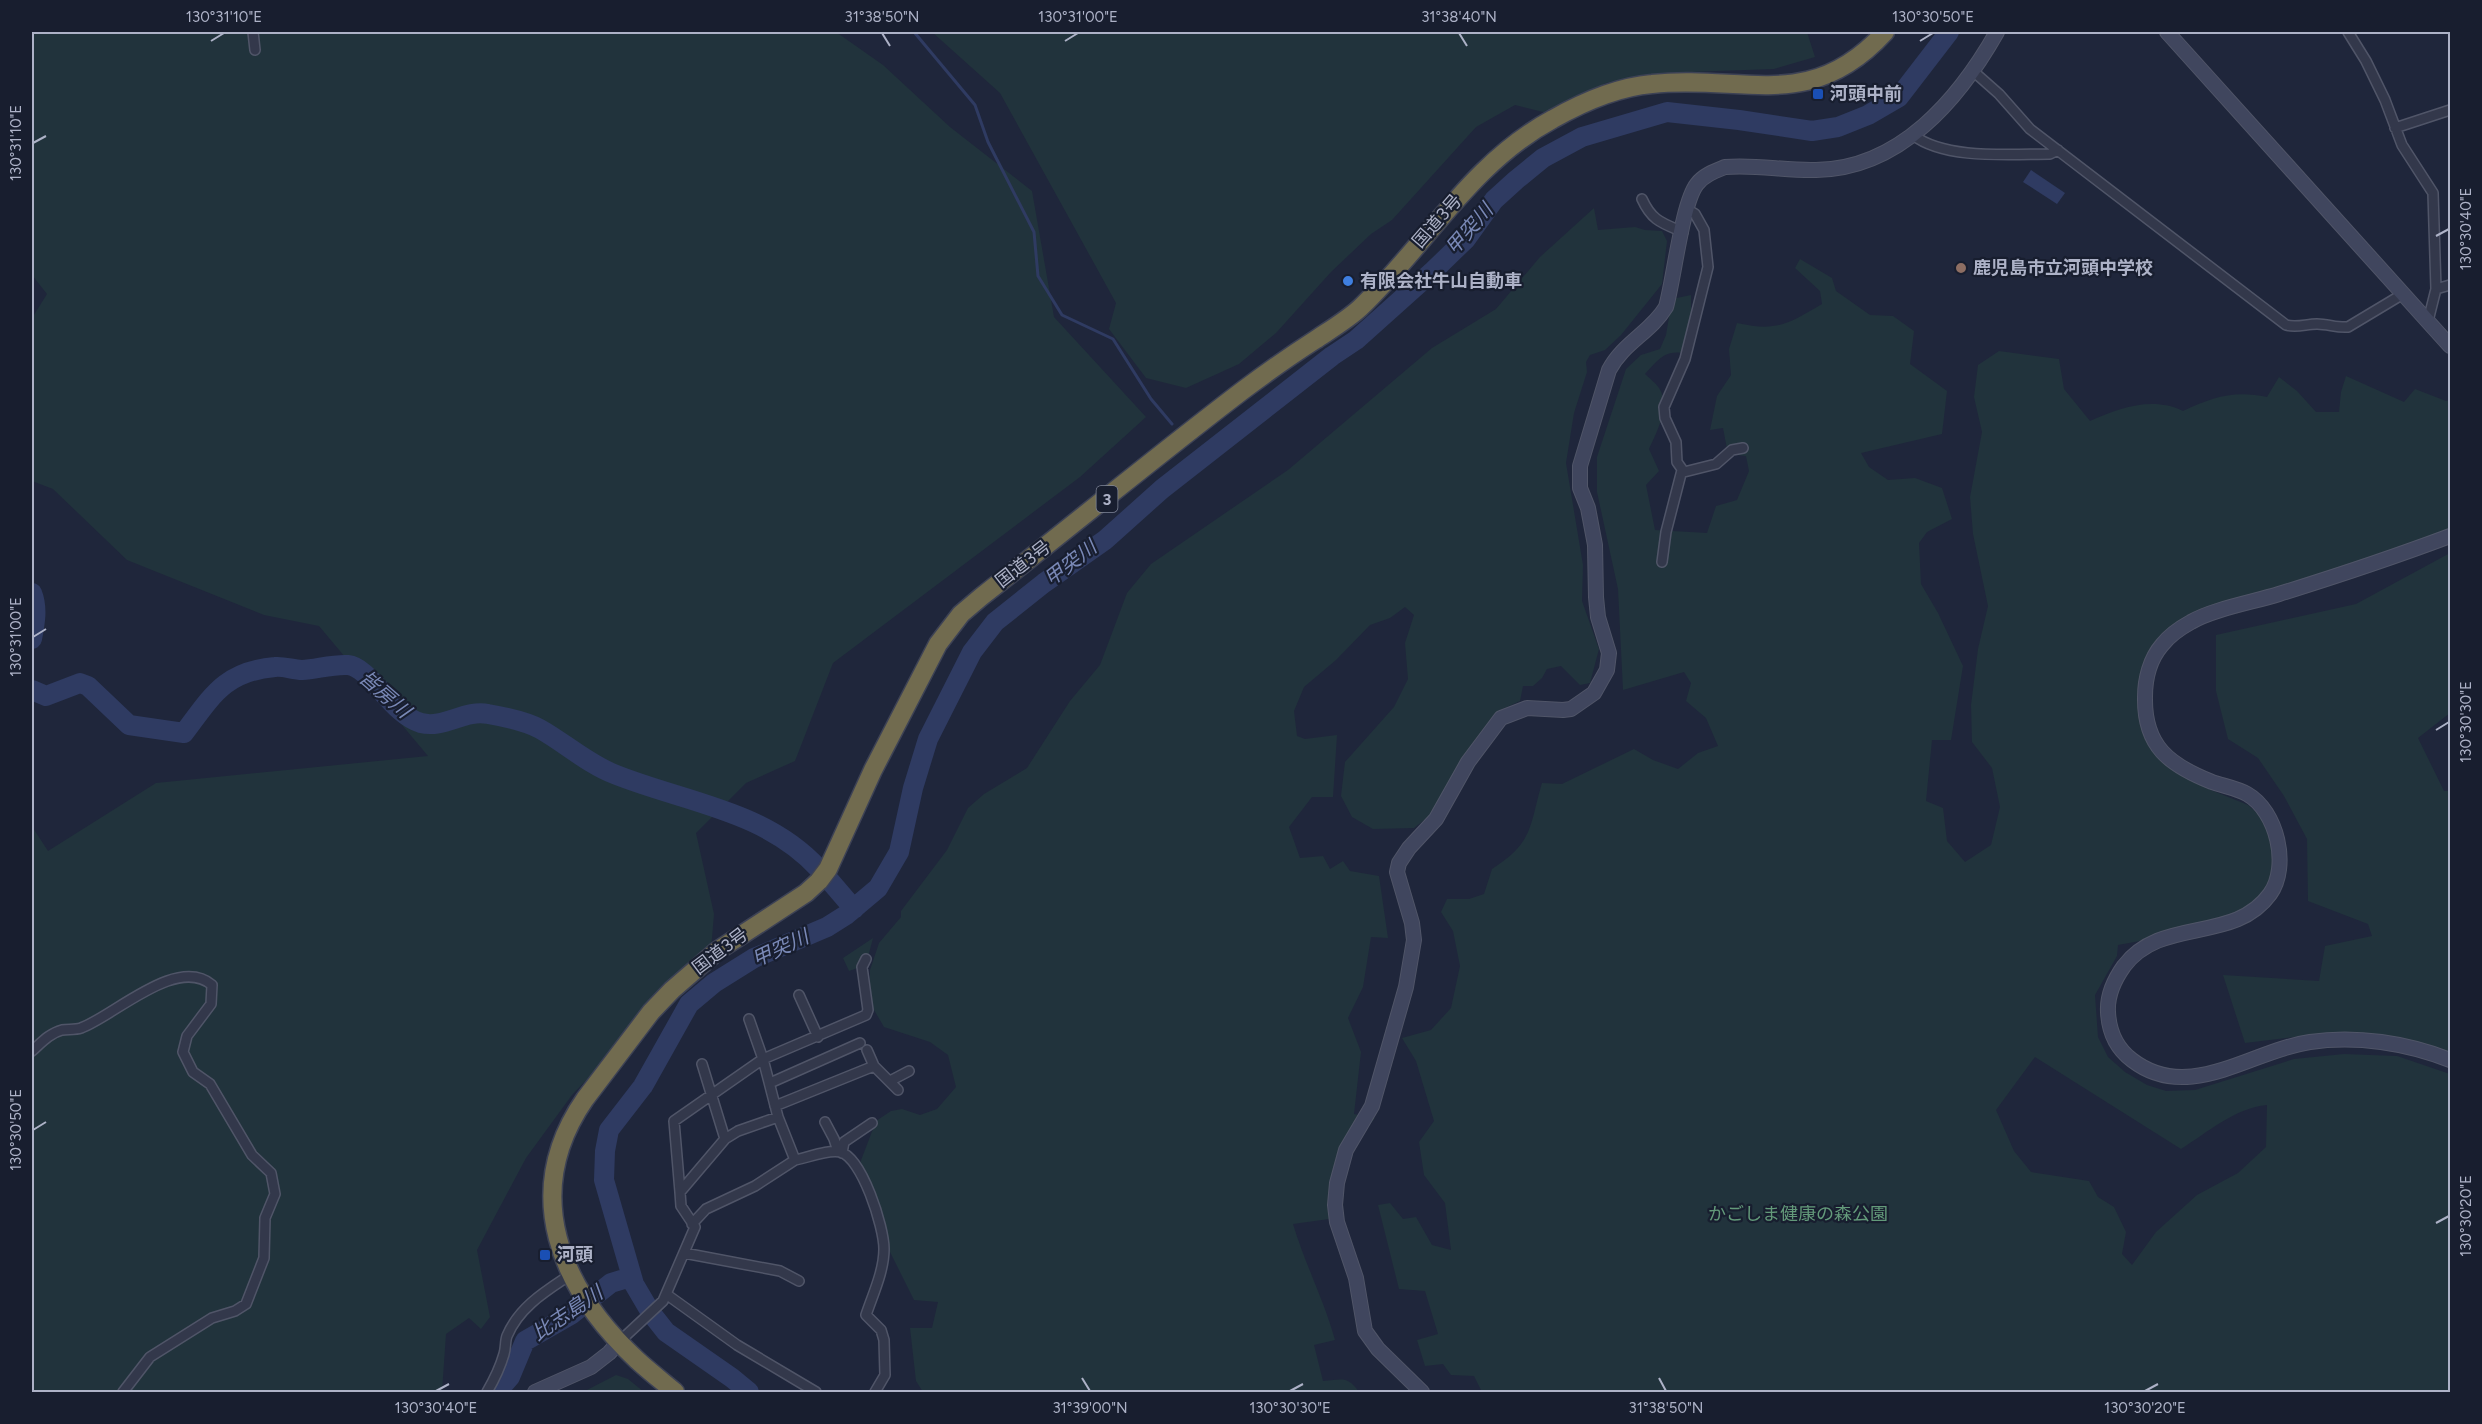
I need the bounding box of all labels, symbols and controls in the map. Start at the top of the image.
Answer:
text: 130°31'10"E [186,8,262,26]
text: 31°38'50"N [845,8,919,26]
text: 130°31'00"E [1038,8,1118,26]
text: 31°38'40"N [1421,8,1497,26]
text: 130°30'50"E [1892,8,1974,26]
place label: 河頭中前 [1830,83,1902,105]
marker: 河頭中前 [1811,87,1825,101]
text: 130°31'10"E [7,105,25,181]
text: 130°30'40"E [2457,188,2475,270]
street label: 国道3号 [1408,190,1466,252]
water label: 甲突川 [1440,197,1499,260]
place label: 鹿児島市立河頭中学校 [1973,257,2153,279]
marker: 鹿児島市立河頭中学校 [1954,261,1968,275]
place label: 有限会社牛山自動車 [1360,270,1522,292]
marker: 有限会社牛山自動車 [1341,274,1355,288]
road number: 3 [1096,486,1118,512]
water label: 甲突川 [1039,534,1103,591]
street label: 国道3号 [991,536,1055,592]
text: 130°31'00"E [7,597,25,677]
water label: 皆房川 [354,665,417,724]
text: 130°30'30"E [2457,681,2475,763]
street label: 国道3号 [688,923,752,979]
water label: 甲突川 [748,924,814,972]
text: 130°30'50"E [7,1089,25,1171]
text: 130°30'20"E [2457,1175,2475,1257]
park label: かごしま健康の森公園 [1708,1203,1888,1225]
place label: 河頭 [557,1244,593,1266]
marker: 河頭 [538,1248,552,1262]
water label: 比志島川 [527,1280,609,1345]
text: 130°30'40"E [395,1399,477,1417]
text: 31°39'00"N [1052,1399,1128,1417]
text: 130°30'30"E [1249,1399,1331,1417]
text: 31°38'50"N [1629,1399,1703,1417]
text: 130°30'20"E [2104,1399,2186,1417]

